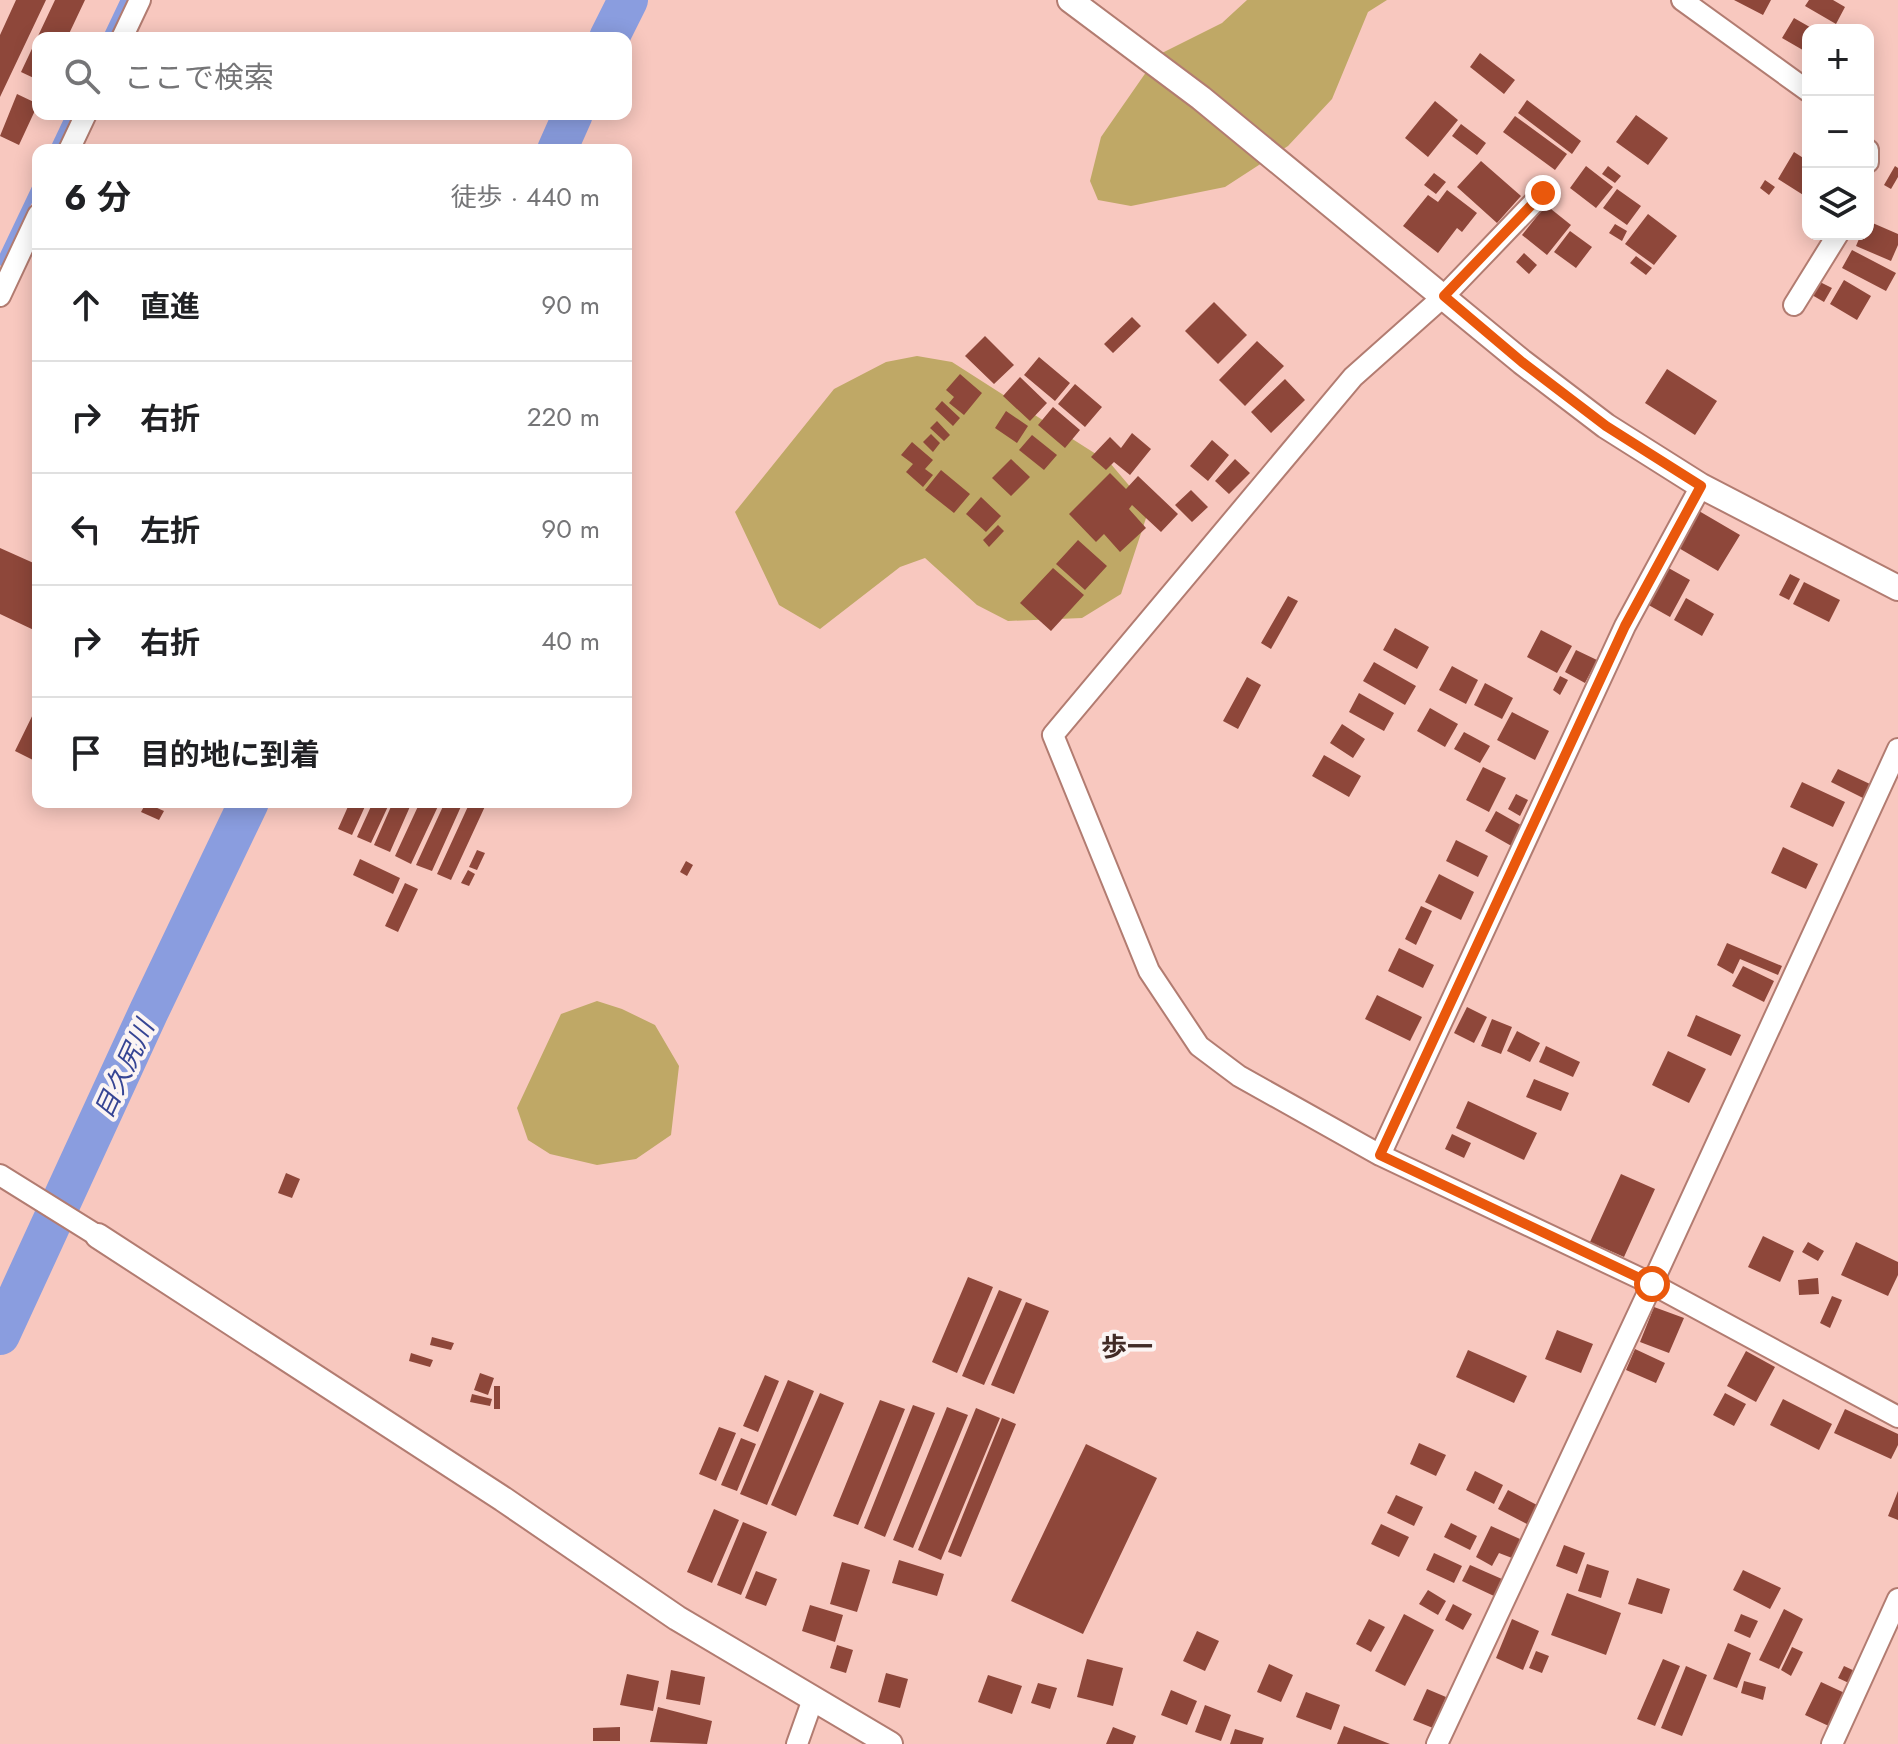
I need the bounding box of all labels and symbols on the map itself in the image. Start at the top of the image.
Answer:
route end [1525,175,1561,211]
water label: 目久尻川 [85,1011,164,1124]
route start [1634,1266,1670,1302]
district label: 歩一 [1101,1328,1153,1366]

